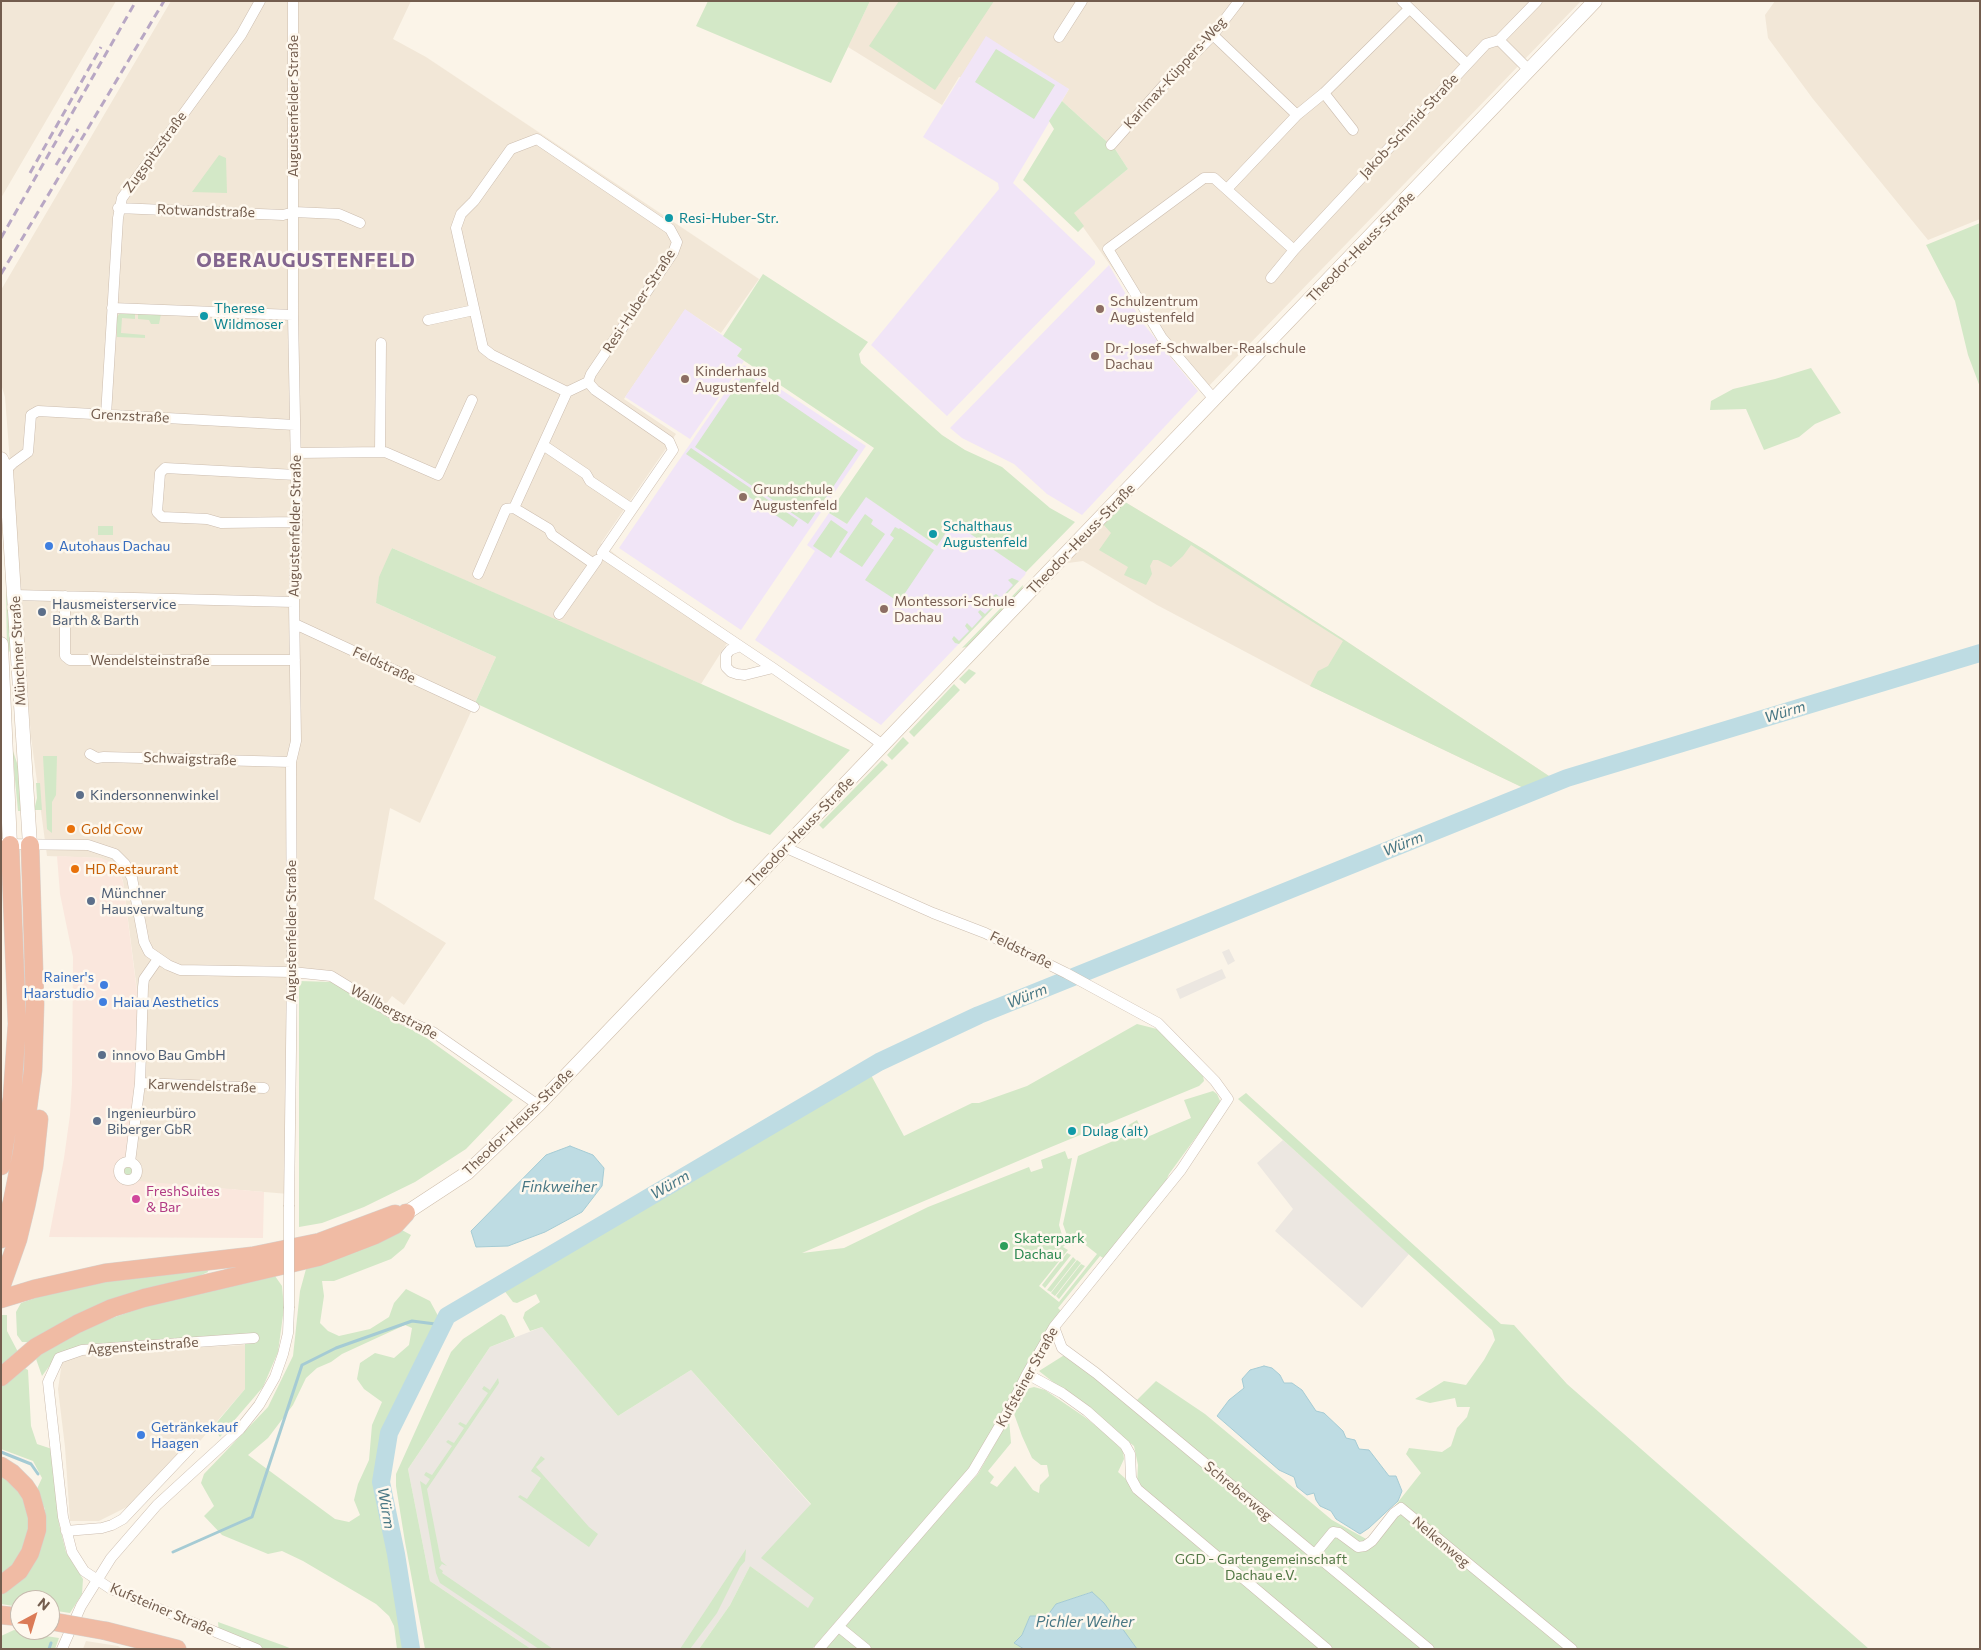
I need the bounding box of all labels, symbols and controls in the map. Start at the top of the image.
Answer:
street label: Karlmax-Küppers-Weg [1120,14,1230,132]
street label: Augustenfelder Straße [285,35,301,177]
street label: Jakob-Schmid-Straße [1356,70,1462,182]
street label: Zugspitzstraße [120,108,190,196]
street label: Theodor-Heuss-Straße [1304,188,1418,306]
street label: Rotwandstraße [157,201,255,221]
place label: Resi-Huber-Str. [679,210,779,226]
marker: Resi-Huber-Str. [663,212,675,224]
street label: Resi-Huber-Straße [599,246,679,356]
district label: OBERAUGUSTENFELD [194,250,418,272]
place label: Schulzentrum Augustenfeld [1110,293,1198,326]
place label: Therese Wildmoser [214,300,283,332]
marker: Schulzentrum Augustenfeld [1094,303,1106,315]
marker: Therese Wildmoser [198,310,210,322]
place label: Dr.-Josef-Schwalber-Realschule Dachau [1105,340,1306,372]
marker: Dr.-Josef-Schwalber-Realschule Dachau [1089,350,1101,362]
place label: Kinderhaus Augustenfeld [695,363,779,396]
marker: Kinderhaus Augustenfeld [679,373,691,385]
street label: Grenzstraße [90,406,170,426]
street label: Augustenfelder Straße [285,455,305,597]
street label: Theodor-Heuss-Straße [1024,480,1138,598]
place label: Grundschule Augustenfeld [753,481,837,514]
marker: Grundschule Augustenfeld [737,491,749,503]
place label: Schalthaus Augustenfeld [943,518,1027,550]
marker: Schalthaus Augustenfeld [927,528,939,540]
place label: Autohaus Dachau [59,538,170,554]
marker: Autohaus Dachau [43,540,55,552]
place label: Montessori-Schule Dachau [894,593,1015,626]
street label: Münchner Straße [7,595,29,707]
place label: Hausmeisterservice Barth & Barth [52,596,176,628]
marker: Montessori-Schule Dachau [878,603,890,615]
marker: Hausmeisterservice Barth & Barth [36,606,48,618]
street label: Feldstraße [350,643,418,687]
street label: Wendelsteinstraße [90,652,210,668]
water label: Würm [1762,697,1808,727]
street label: Schwaigstraße [143,749,237,769]
street label: Theodor-Heuss-Straße [743,773,857,891]
place label: Kindersonnenwinkel [90,787,219,803]
marker: Kindersonnenwinkel [74,789,86,801]
place label: Gold Cow [81,821,143,837]
marker: Gold Cow [65,823,77,835]
water label: Würm [1380,828,1426,860]
street label: Augustenfelder Straße [283,860,299,1002]
place label: HD Restaurant [85,861,179,877]
marker: HD Restaurant [69,863,81,875]
place label: Münchner Hausverwaltung [101,885,204,918]
marker: Münchner Hausverwaltung [85,895,97,907]
street label: Feldstraße [987,928,1055,972]
place label: Rainer's Haarstudio [24,969,94,1002]
marker: Rainer's Haarstudio [98,979,110,991]
water label: Würm [1004,980,1050,1012]
street label: Wallbergstraße [347,981,441,1043]
place label: Haiau Aesthetics [113,994,219,1010]
marker: Haiau Aesthetics [97,996,109,1008]
place label: innovo Bau GmbH [112,1047,226,1063]
marker: innovo Bau GmbH [96,1049,108,1061]
street label: Theodor-Heuss-Straße [459,1065,577,1179]
street label: Karwendelstraße [148,1076,256,1096]
place label: Ingenieurbüro Biberger GbR [107,1105,196,1138]
marker: Ingenieurbüro Biberger GbR [91,1115,103,1127]
place label: Dulag (alt) [1082,1123,1148,1139]
marker: Dulag (alt) [1066,1125,1078,1137]
water label: Würm [647,1167,693,1203]
water label: Finkweiher [521,1178,597,1196]
place label: FreshSuites & Bar [146,1183,220,1216]
marker: FreshSuites & Bar [130,1193,142,1205]
place label: Skaterpark Dachau [1014,1230,1085,1262]
marker: Skaterpark Dachau [998,1240,1010,1252]
street label: Kufsteiner Straße [993,1324,1061,1430]
street label: Aggensteinstraße [87,1334,199,1358]
place label: Getränkekauf Haagen [151,1419,238,1451]
marker: Getränkekauf Haagen [135,1429,147,1441]
street label: Schreberweg [1201,1458,1275,1524]
water label: Würm [373,1486,399,1530]
street label: Nelkenweg [1409,1513,1473,1571]
park label: GGD - Gartengemeinschaft Dachau e.V. [1175,1551,1347,1584]
street label: Kufsteiner Straße [107,1579,217,1639]
north arrow [10,1590,60,1640]
text: N [35,1594,54,1614]
water label: Pichler Weiher [1036,1613,1134,1631]

